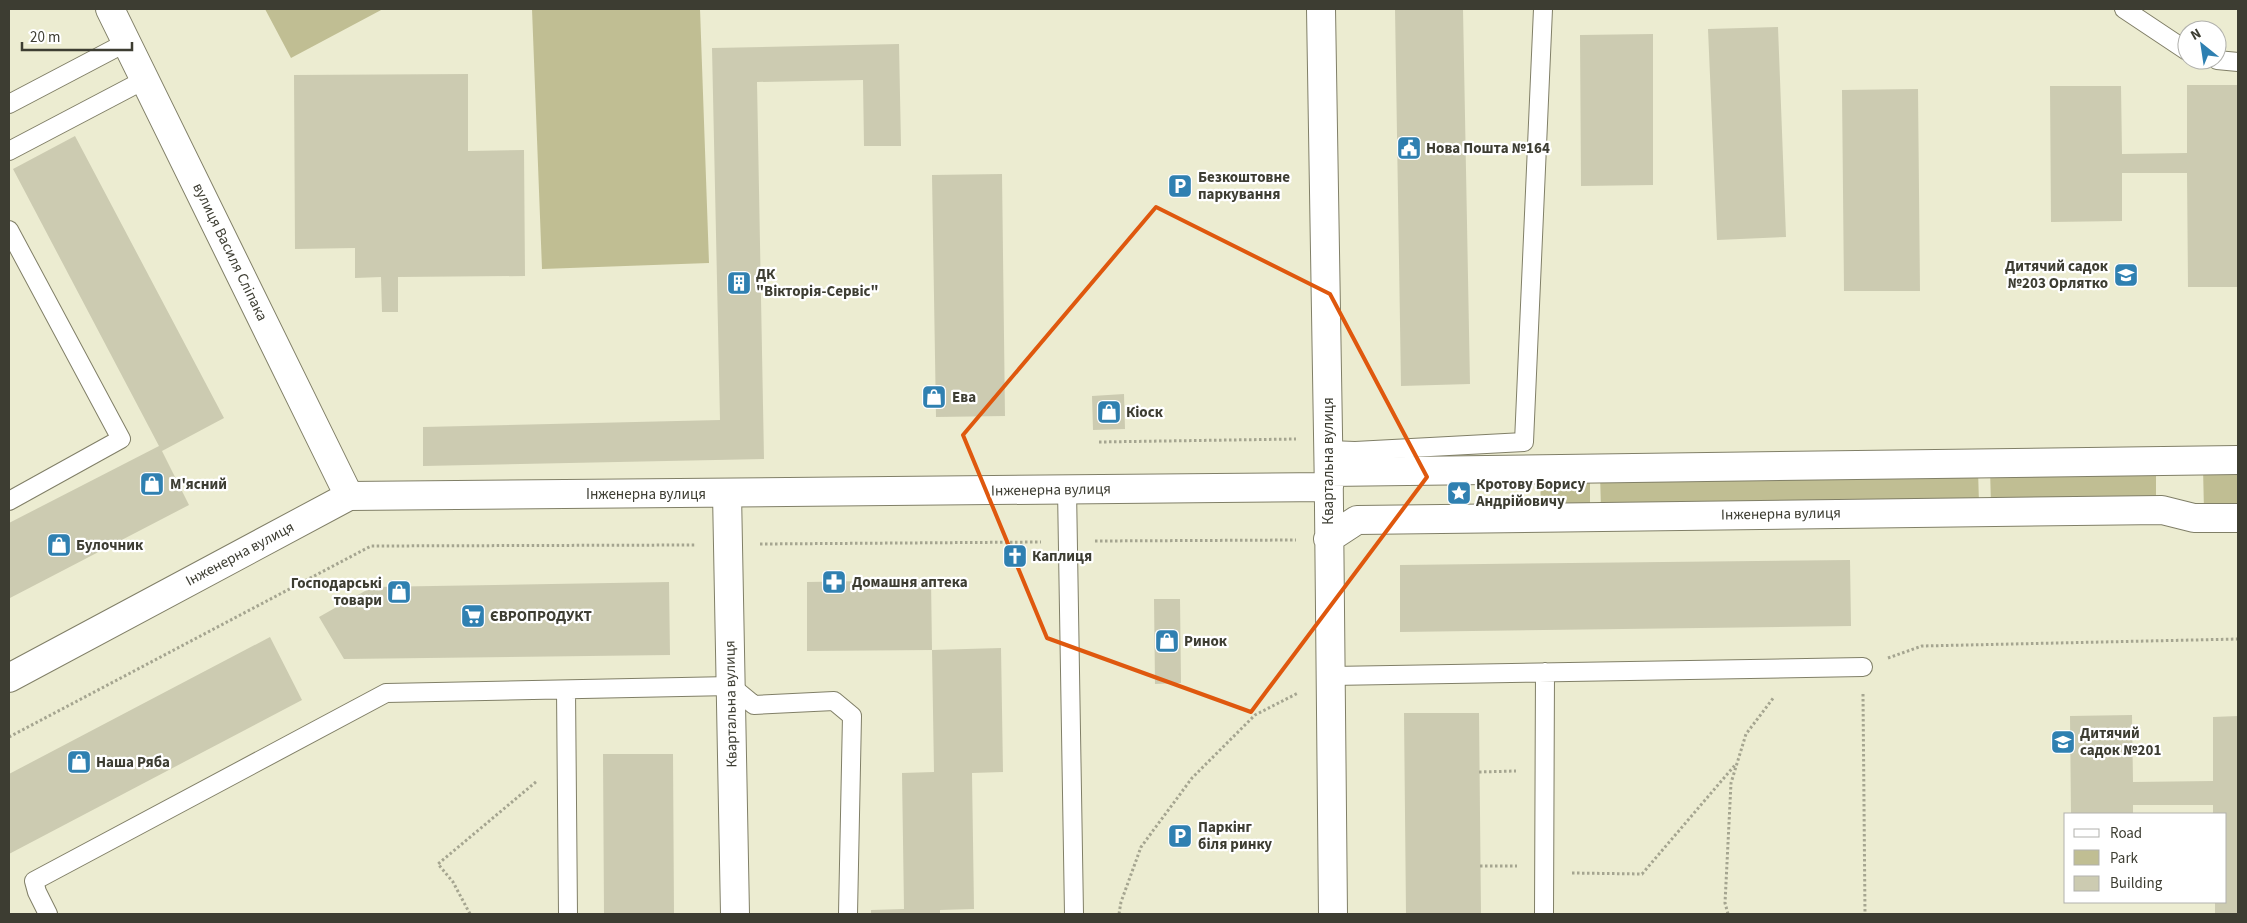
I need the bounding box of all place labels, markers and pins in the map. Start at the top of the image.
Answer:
public building icon: Нова Пошта №164 [1396,135,1422,161]
place label: Нова Пошта №164 [1426,138,1550,159]
place label: Безкоштовне паркування [1198,167,1290,205]
parking icon: Безкоштовне паркування [1167,173,1193,199]
place label: Дитячий садок №203 Орлятко [2005,256,2109,294]
school or university icon: Дитячий садок №203 Орлятко [2113,262,2139,288]
place label: ДК "Вікторія-Сервіс" [756,264,879,302]
building icon: ДК "Вікторія-Сервіс" [726,270,752,296]
shop icon: Ева [921,384,947,410]
place label: Ева [952,387,976,408]
shop icon: Кіоск [1096,399,1122,425]
place label: Кіоск [1126,402,1164,423]
shop icon: М'ясний [139,471,165,497]
place label: М'ясний [170,474,227,495]
place label: Кротову Борису Андрійовичу [1475,474,1585,512]
place icon: Кротову Борису Андрійовичу [1446,480,1472,506]
shop icon: Булочник [46,532,72,558]
place label: Булочник [76,535,144,556]
church icon: Каплиця [1002,543,1028,569]
place label: Каплиця [1032,546,1092,567]
pharmacy icon: Домашня аптека [821,569,847,595]
place label: Домашня аптека [852,572,968,593]
place label: Господарські товари [291,573,382,611]
shop icon: Господарські товари [386,579,412,605]
supermarket icon: ЄВРОПРОДУКТ [460,603,486,629]
place label: ЄВРОПРОДУКТ [490,606,592,627]
shop icon: Ринок [1154,628,1180,654]
place label: Ринок [1184,631,1228,652]
place label: Дитячий садок №201 [2080,723,2161,761]
school or university icon: Дитячий садок №201 [2050,729,2076,755]
shop icon: Наша Ряба [66,749,92,775]
place label: Наша Ряба [96,752,170,773]
place label: Паркінг біля ринку [1198,817,1272,855]
parking icon: Паркінг біля ринку [1167,823,1193,849]

